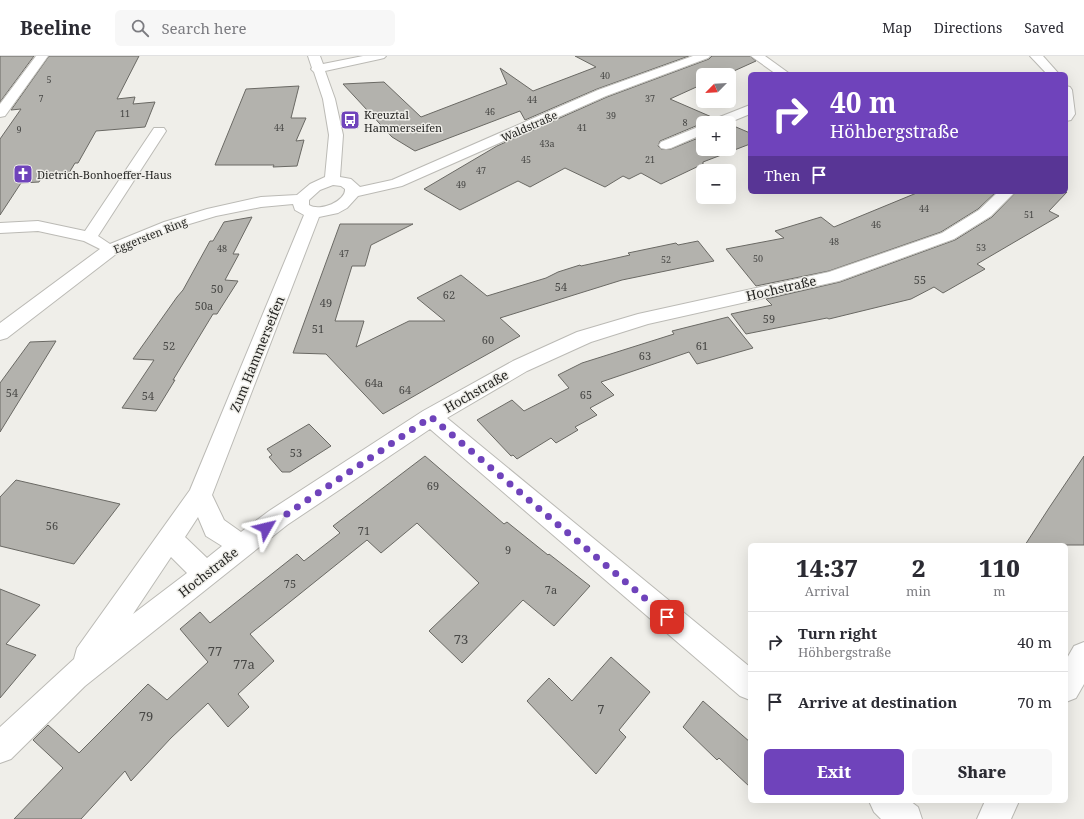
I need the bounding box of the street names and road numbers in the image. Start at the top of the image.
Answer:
street label: Waldstraße [499,107,560,145]
street label: Eggersten Ring [111,213,189,257]
street label: Hochstraße [744,271,818,305]
street label: Zum Hammerseifen [225,293,289,415]
street label: Hochstraße [441,365,511,417]
street label: Hochstraße [174,543,242,601]

